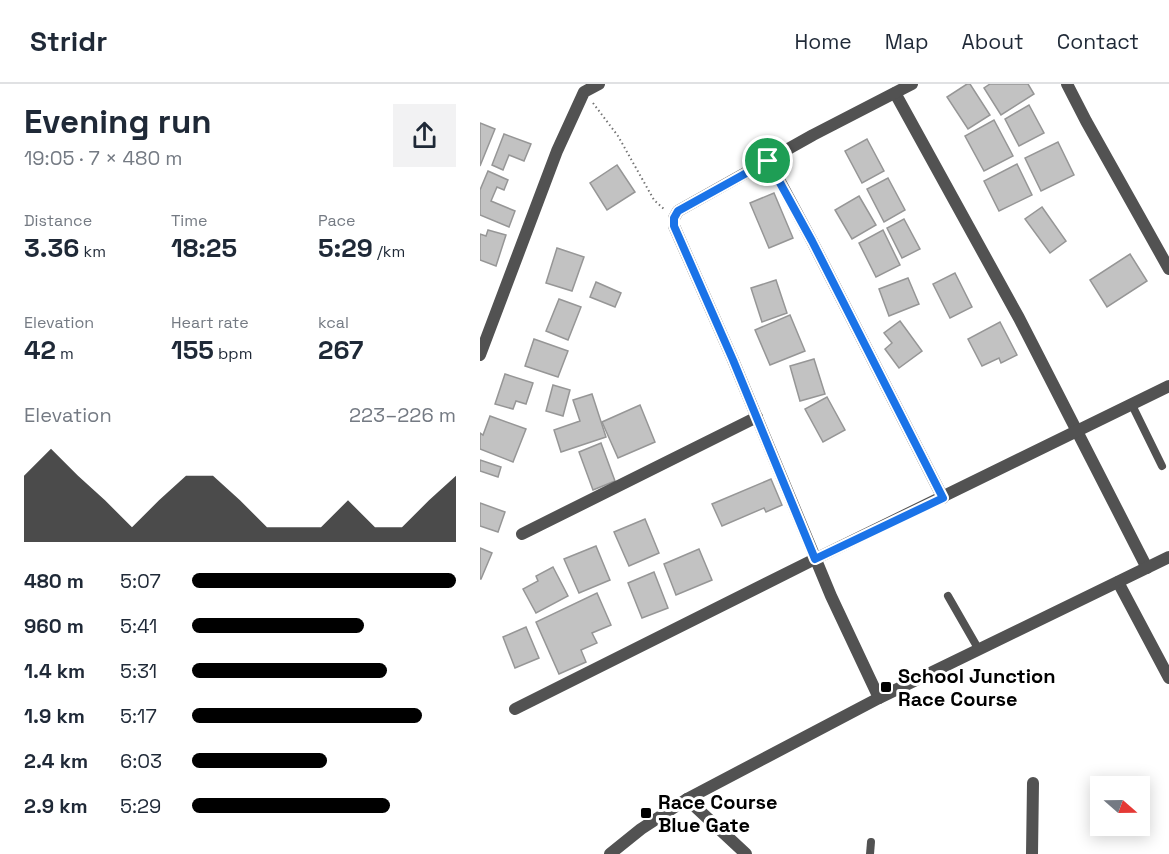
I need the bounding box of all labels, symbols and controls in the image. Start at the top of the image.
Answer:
text: Stridr [30,23,107,59]
text: Home [794,28,852,55]
text: Map [885,28,929,55]
text: About [962,28,1024,55]
text: Contact [1057,28,1139,55]
text: Evening run [24,101,212,143]
button: share [393,104,456,167]
pin [742,135,793,186]
icon: arrive [751,144,784,177]
text: 19:05 · 7 × 480 m [24,145,183,171]
text: Distance [24,210,92,231]
text: Time [171,210,207,231]
text: Pace [318,210,355,231]
text: 3.36 [24,231,79,265]
text: 18:25 [171,231,237,265]
text: 5:29 [318,231,373,265]
text: km [79,241,106,262]
text: /km [373,241,405,262]
text: Elevation [24,312,94,333]
text: Heart rate [171,312,249,333]
text: kcal [318,312,349,333]
text: 42 [24,333,56,367]
text: 155 [171,333,214,367]
text: 267 [318,333,364,367]
text: m [56,343,74,364]
text: bpm [214,343,252,364]
text: Elevation [24,402,112,428]
text: 223–226 m [349,402,456,428]
text: 480 m [24,568,84,594]
text: 5:07 [120,568,161,594]
text: 960 m [24,613,84,639]
text: 5:41 [120,613,157,639]
text: 1.4 km [24,658,85,684]
text: 5:31 [120,658,157,684]
place label: School Junction Race Course [898,663,1056,712]
marker: School Junction Race Course [879,680,893,694]
text: 1.9 km [24,703,85,729]
text: 5:17 [120,703,157,729]
text: 2.4 km [24,748,88,774]
text: 6:03 [120,748,162,774]
north arrow [1090,776,1150,836]
map controls [1090,776,1150,836]
place label: Race Course Blue Gate [658,789,777,838]
text: 2.9 km [24,793,88,819]
text: 5:29 [120,793,161,819]
marker: Race Course Blue Gate [639,806,653,820]

